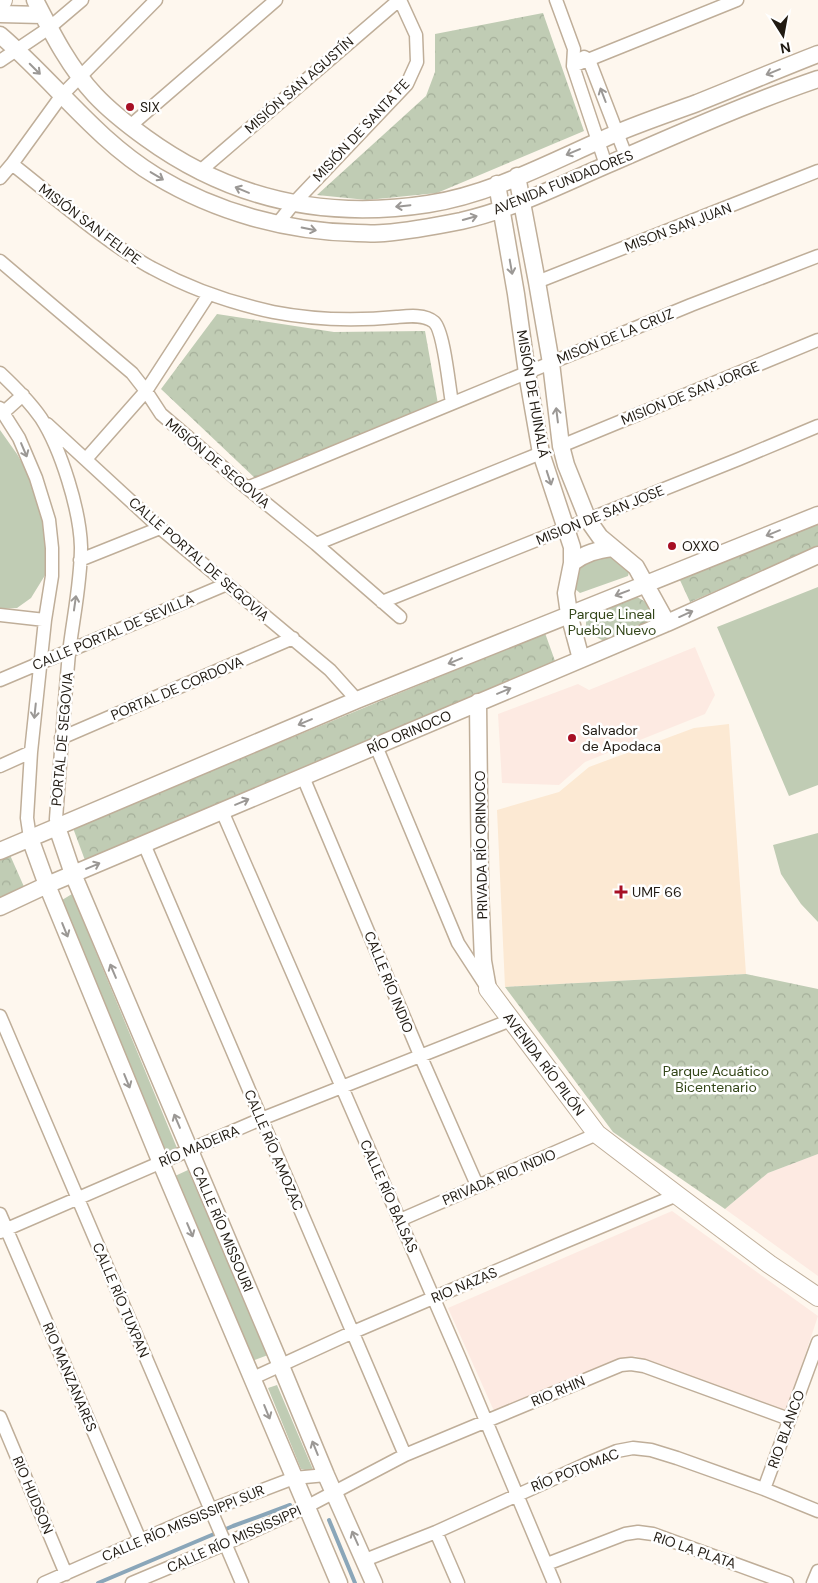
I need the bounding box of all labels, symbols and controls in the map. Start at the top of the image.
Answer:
north arrow [758,10,808,60]
street label: MISIÓN SAN AGUSTÍN [241,33,357,137]
text: N [779,38,792,58]
one-way arrow [29,63,41,75]
one-way arrow [765,68,781,77]
street label: MISIÓN DE SANTA FE [309,75,413,185]
one-way arrow [597,87,606,102]
place label: SIX [140,98,160,116]
marker: SIX [124,101,136,113]
street label: AVENIDA FUNDADORES [490,146,636,218]
one-way arrow [566,148,581,158]
one-way arrow [149,171,163,181]
street label: MISIÓN SAN FELIPE [35,180,145,268]
one-way arrow [235,184,250,194]
street label: MISON SAN JUAN [622,198,734,256]
one-way arrow [395,202,411,211]
one-way arrow [462,213,478,223]
one-way arrow [301,225,317,235]
one-way arrow [507,259,517,275]
street label: MISON DE LA CRUZ [554,304,676,368]
street label: MISIÓN DE HUINALÁ [513,329,553,459]
street label: MISION DE SAN JORGE [618,357,762,429]
one-way arrow [552,408,562,424]
street label: MISIÓN DE SEGOVIA [162,414,274,512]
one-way arrow [20,442,30,457]
one-way arrow [545,470,555,486]
street label: MISION DE SAN JOSE [533,481,667,549]
street label: CALLE PORTAL DE SEGOVIA [125,493,273,625]
one-way arrow [766,529,781,538]
place label: OXXO [682,537,719,555]
marker: OXXO [666,540,678,552]
one-way arrow [615,589,630,598]
street label: CALLE PORTAL DE SEVILLA [29,590,197,674]
one-way arrow [71,595,81,611]
park label: Parque Lineal Pueblo Nuevo [568,605,656,639]
one-way arrow [678,609,693,618]
street label: PORTAL DE CORDOVA [108,652,246,724]
one-way arrow [448,657,463,666]
street label: PORTAL DE SEGOVIA [47,671,77,807]
one-way arrow [496,685,511,695]
one-way arrow [30,702,40,718]
street label: RÍO ORINOCO [364,706,454,758]
one-way arrow [297,718,312,727]
place label: Salvador de Apodaca [582,721,661,755]
marker: Salvador de Apodaca [566,732,578,744]
street label: PRIVADA RÍO ORINOCO [471,770,491,920]
one-way arrow [234,797,249,807]
one-way arrow [85,860,100,870]
place label: UMF 66 [632,883,682,901]
marker: UMF 66 [614,885,628,899]
one-way arrow [61,922,70,937]
street label: CALLE RÍO INDIO [360,928,418,1036]
one-way arrow [108,964,118,979]
street label: AVENIDA RÍO PILÓN [499,1009,589,1119]
park label: Parque Acuático Bicentenario [663,1062,769,1096]
one-way arrow [123,1072,132,1088]
street label: CALLE RÍO AMOZAC [240,1087,308,1213]
one-way arrow [171,1114,181,1129]
street label: RÍO MADEIRA [156,1121,242,1171]
street label: CALLE RÍO BALSAS [356,1137,422,1255]
street label: PRIVADA RIO INDIO [439,1145,559,1209]
street label: CALLE RÍO MISSOURI [188,1164,258,1294]
one-way arrow [185,1222,195,1237]
street label: CALLE RÍO TUXPAN [89,1240,153,1360]
street label: RIO NAZAS [428,1263,500,1307]
street label: RIO MANZANARES [39,1320,101,1434]
street label: RIO RHIN [528,1372,588,1410]
street label: RIO BLANCO [764,1387,809,1471]
one-way arrow [263,1404,272,1419]
one-way arrow [309,1441,319,1456]
street label: RÍO POTOMAC [528,1444,622,1496]
street label: RIO HUDSON [8,1453,58,1537]
street label: CALLE RÍO MISSISSIPPI SUR [99,1481,267,1565]
street label: CALLE RÍO MISSISSIPPI [164,1502,304,1576]
street label: RIO LA PLATA [651,1527,739,1573]
one-way arrow [349,1531,359,1546]

